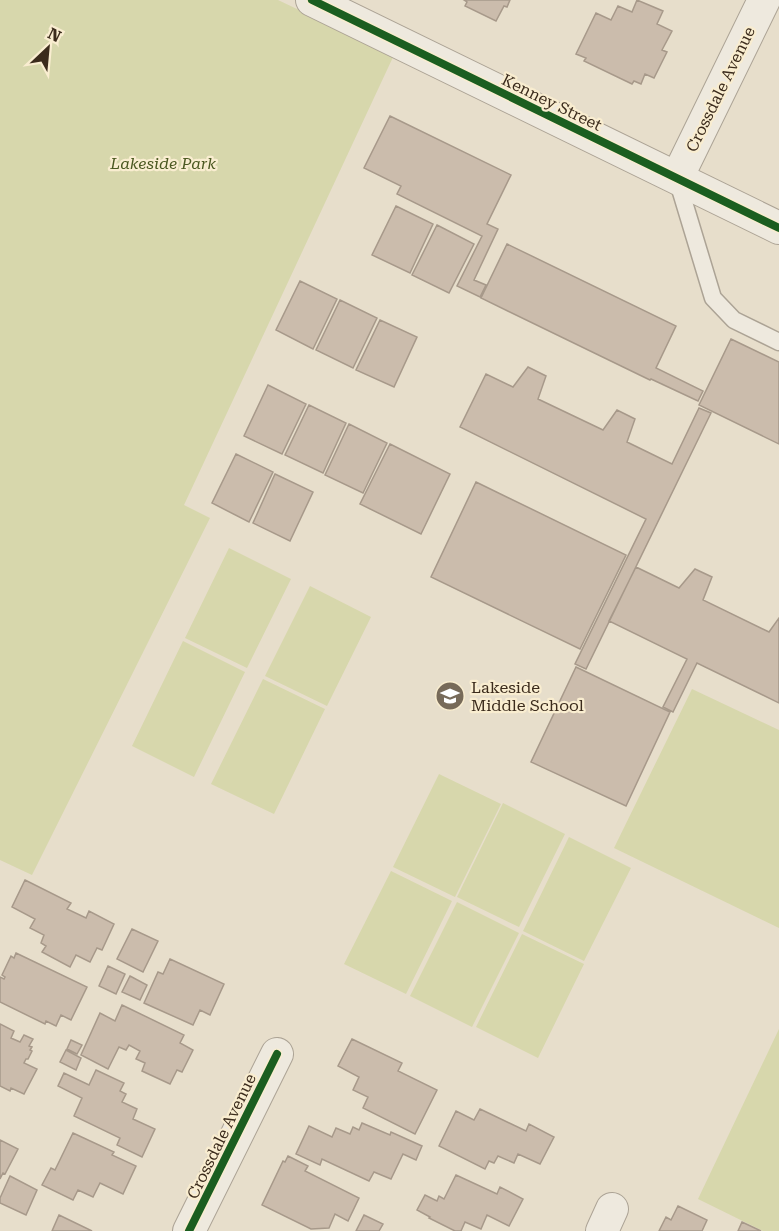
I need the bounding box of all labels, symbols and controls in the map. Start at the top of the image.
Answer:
north arrow [18,18,78,78]
street label: Crossdale Avenue [682,23,759,155]
text: N [45,24,64,46]
street label: Kenney Street [499,70,605,135]
park label: Lakeside Park [109,154,216,173]
place label: Lakeside Middle School [471,678,584,715]
school or university icon: Lakeside Middle School [434,680,466,712]
street label: Crossdale Avenue [183,1070,260,1202]

